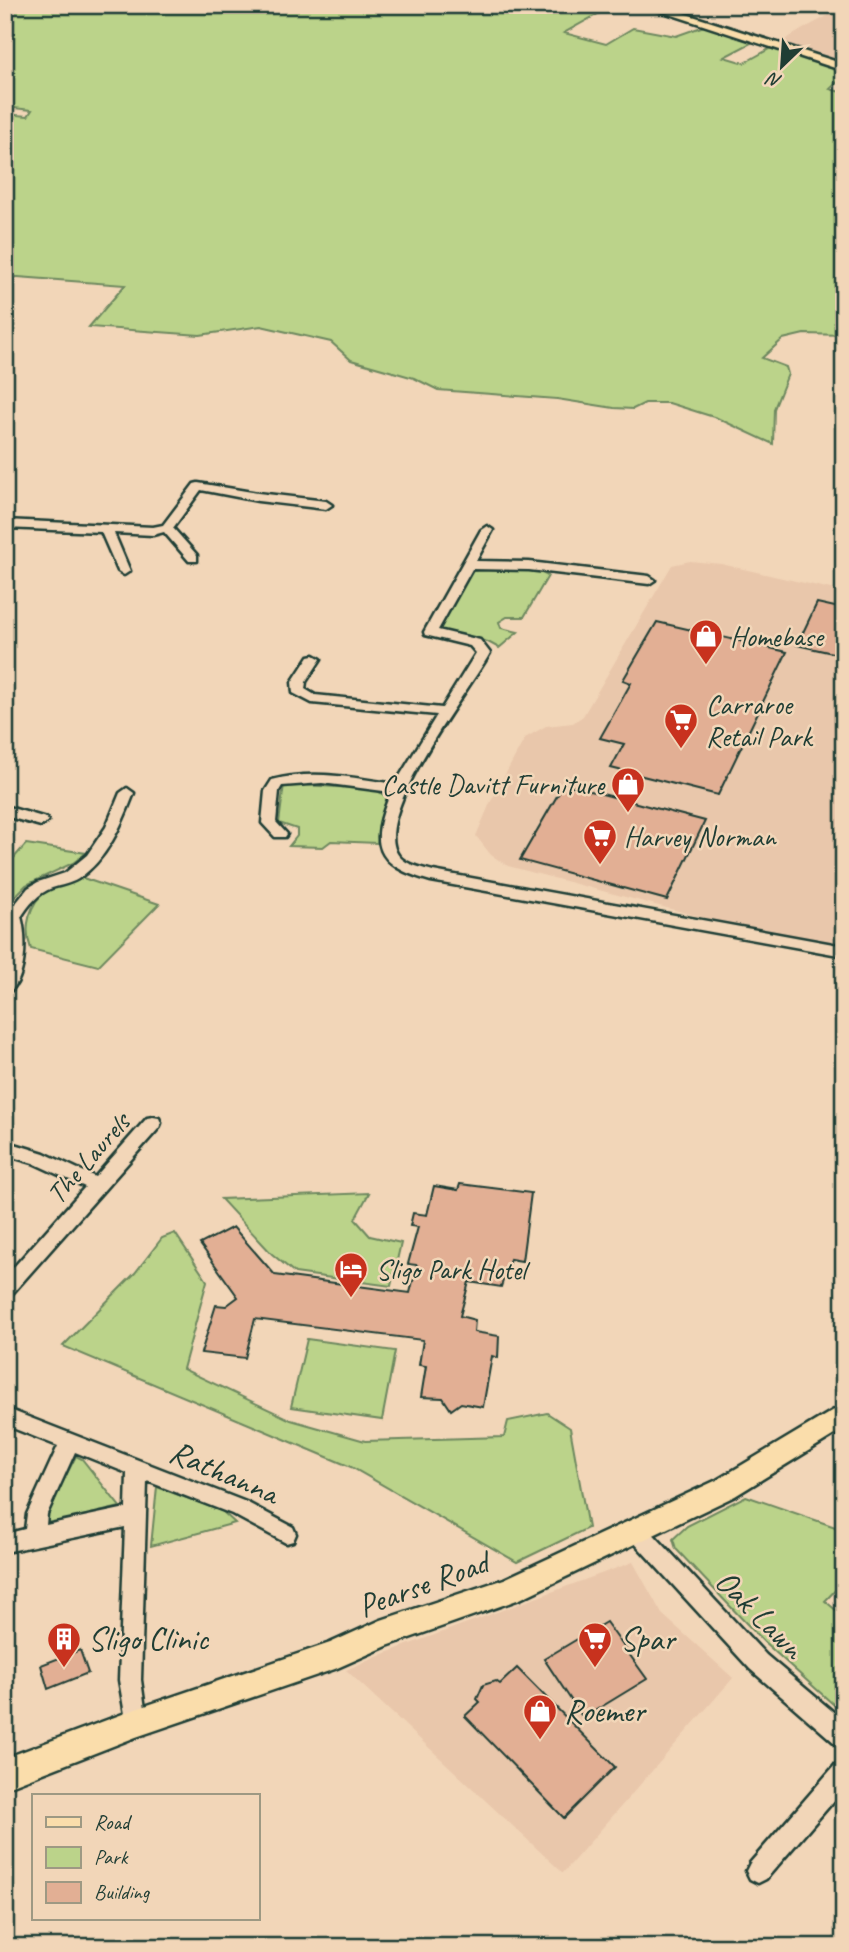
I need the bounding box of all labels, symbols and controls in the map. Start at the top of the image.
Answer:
north arrow [748,32,818,102]
text: N [762,66,786,94]
shop icon: Homebase [687,617,725,666]
place label: Homebase [730,619,825,654]
place label: Carraroe Retail Park [706,687,814,754]
supermarket icon: Carraroe Retail Park [662,701,700,750]
shop icon: Castle Davitt Furniture [609,765,647,814]
place label: Castle Davitt Furniture [382,767,606,802]
supermarket icon: Harvey Norman [581,817,619,866]
place label: Harvey Norman [624,819,777,854]
street label: The Laurels [39,1103,139,1211]
hotel icon: Sligo Park Hotel [332,1250,370,1299]
place label: Sligo Park Hotel [376,1252,531,1287]
street label: Rathanna [163,1430,287,1515]
street label: Pearse Road [352,1539,499,1627]
street label: Oak Lawn [706,1560,815,1669]
place label: Sligo Clinic [88,1618,209,1660]
place label: Spar [620,1618,677,1660]
building icon: Sligo Clinic [45,1620,83,1669]
supermarket icon: Spar [576,1620,614,1669]
place label: Roemer [564,1690,647,1732]
shop icon: Roemer [521,1692,559,1741]
legend [32,1794,259,1920]
text: Road [94,1809,133,1835]
text: Park [94,1844,129,1870]
text: Building [94,1879,151,1905]

